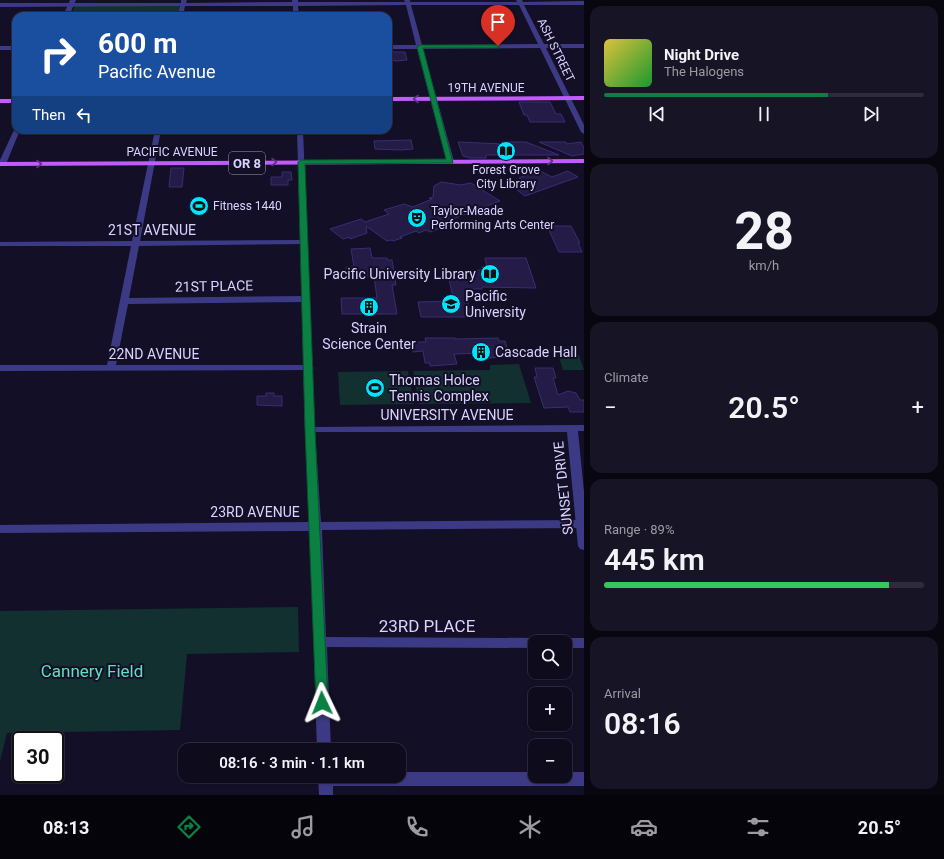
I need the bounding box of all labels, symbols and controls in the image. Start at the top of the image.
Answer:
pin [481,5,515,46]
icon: arrive [487,11,509,33]
street label: ASH STREET [535,16,577,84]
text: 600 m [98,27,177,60]
icon: right [32,28,84,80]
text: Night Drive [664,46,739,64]
text: Pacific Avenue [98,61,216,82]
text: The Halogens [664,64,744,79]
street label: 19TH AVENUE [447,81,525,95]
one-way arrow [413,95,419,103]
icon: previous [646,103,668,125]
icon: pause [753,103,775,125]
icon: next [860,103,882,125]
icon: left [73,104,95,126]
text: Then [32,106,65,124]
library icon: Forest Grove City Library [495,140,517,162]
street label: PACIFIC AVENUE [126,145,218,159]
road number: OR 8 [229,152,265,174]
one-way arrow [547,157,553,165]
one-way arrow [271,158,277,167]
one-way arrow [36,160,42,168]
place label: Forest Grove City Library [472,163,540,191]
sports icon: Fitness 1440 [188,195,210,217]
place label: Fitness 1440 [213,199,282,213]
text: 28 [734,201,794,262]
place label: Taylor-Meade Performing Arts Center [431,204,554,232]
theatre icon: Taylor-Meade Performing Arts Center [406,207,428,229]
street label: 21ST AVENUE [108,222,196,238]
text: km/h [749,258,779,273]
library icon: Pacific University Library [479,263,501,285]
place label: Pacific University Library [324,266,476,282]
street label: 21ST PLACE [175,277,253,295]
place label: Pacific University [465,288,526,320]
school or university icon: Pacific University [440,293,462,315]
building icon: Strain Science Center [358,296,380,318]
place label: Strain Science Center [322,320,416,352]
building icon: Cascade Hall [470,341,492,363]
place label: Cascade Hall [495,344,577,360]
street label: 22ND AVENUE [109,346,199,362]
text: Climate [604,370,648,385]
place label: Thomas Holce Tennis Complex [389,372,489,404]
sports icon: Thomas Holce Tennis Complex [364,377,386,399]
text: 20.5° [728,390,800,425]
text: − [604,395,617,420]
text: + [912,395,924,420]
street label: UNIVERSITY AVENUE [380,407,514,423]
street label: SUNSET DRIVE [550,440,576,536]
street label: 23RD AVENUE [210,504,300,520]
text: Range · 89% [604,522,674,537]
text: 445 km [604,542,705,577]
street label: 23RD PLACE [379,616,476,636]
map controls [528,635,572,783]
button: search [528,635,572,679]
park label: Cannery Field [41,661,143,681]
position arrow [301,682,343,724]
text: Arrival [604,686,641,701]
button: + [528,687,572,731]
text: 08:16 [604,706,681,741]
speed limit sign: 30 [12,731,64,783]
button: − [528,739,572,783]
text: 08:16 · 3 min · 1.1 km [219,754,365,772]
icon: directions [175,813,203,841]
icon: music [289,813,317,841]
icon: phone [403,813,431,841]
icon: climate [516,813,544,841]
icon: car [630,813,658,841]
icon: filters [744,813,772,841]
text: 08:13 [43,817,89,838]
text: 20.5° [858,817,901,838]

